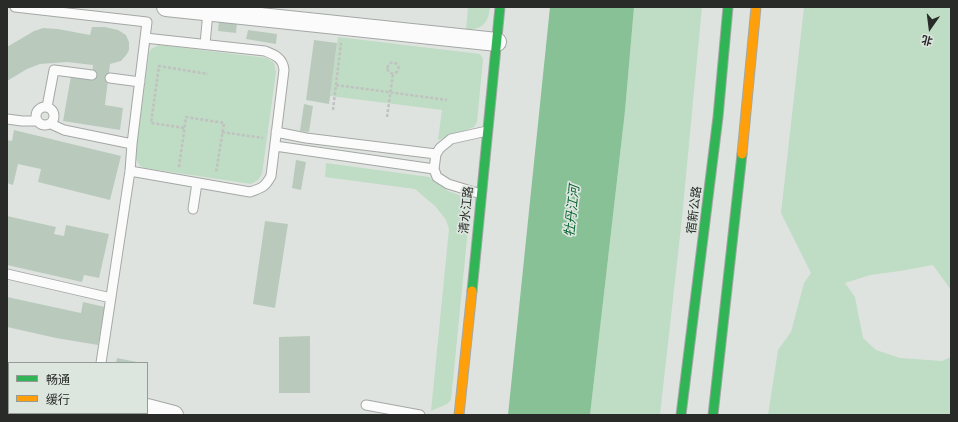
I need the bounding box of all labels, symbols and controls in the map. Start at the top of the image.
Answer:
north arrow [910,8,950,48]
text: 北 [920,32,934,48]
water label: 牡丹江河 [563,184,583,238]
street label: 清水江路 [457,185,477,235]
street label: 宿新公路 [685,185,705,235]
legend [8,362,148,414]
text: 畅通 [46,373,70,387]
text: 缓行 [46,393,70,407]

